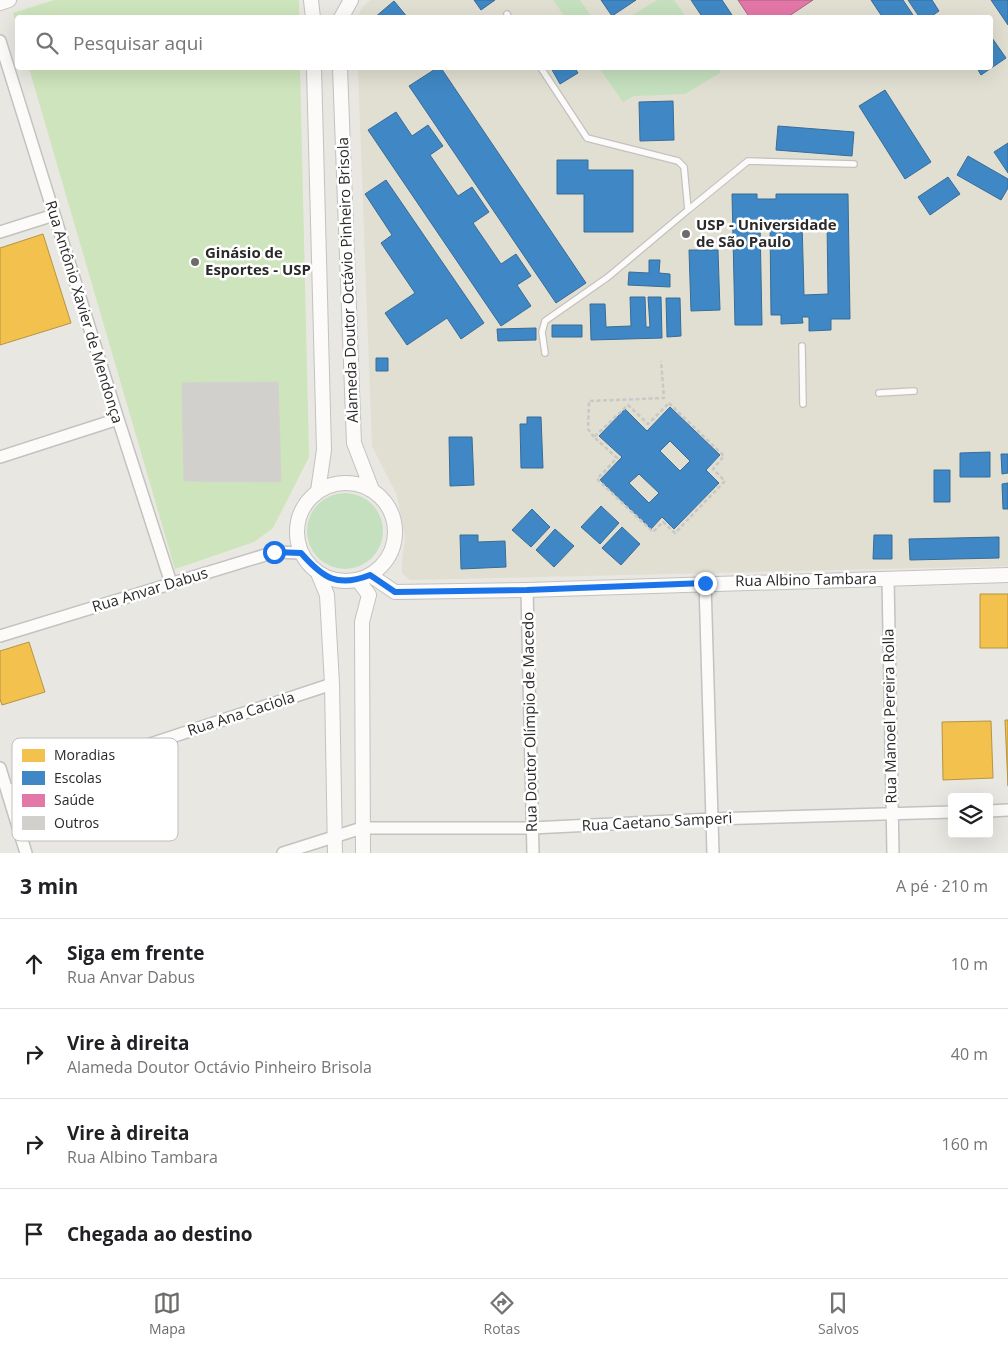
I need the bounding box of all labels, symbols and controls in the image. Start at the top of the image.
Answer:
search box [15,15,993,70]
icon: search [33,29,61,57]
text: Pesquisar aqui [73,30,203,56]
street label: Alameda Doutor Octávio Pinheiro Brisola [332,137,362,423]
street label: Rua Antônio Xavier de Mendonça [41,198,128,426]
place label: USP - Universidade de São Paulo [696,214,837,251]
marker: USP - Universidade de São Paulo [680,228,692,240]
place label: Ginásio de Esportes - USP [205,242,311,279]
marker: Ginásio de Esportes - USP [189,256,201,268]
route start [263,541,286,564]
street label: Rua Anvar Dabus [89,562,210,616]
street label: Rua Albino Tambara [735,568,877,590]
route end [694,572,717,595]
street label: Rua Doutor Olímpio de Macedo [517,612,541,832]
street label: Rua Manoel Pereira Rolla [877,628,901,804]
street label: Rua Ana Caciola [185,686,297,740]
legend [12,738,178,841]
text: Moradias [54,745,115,764]
text: Escolas [54,768,102,787]
text: Saúde [54,790,95,809]
map controls [948,793,993,838]
button: layers [948,793,993,838]
street label: Rua Caetano Samperi [581,807,733,835]
text: Outros [54,813,100,832]
text: 3 min [20,872,78,900]
text: A pé · 210 m [896,875,988,897]
text: Siga em frente [67,940,204,966]
icon: ahead [20,950,48,978]
text: 10 m [951,953,988,975]
text: Rua Anvar Dabus [67,966,195,988]
text: Vire à direita [67,1030,190,1056]
icon: right [20,1040,48,1068]
text: 40 m [951,1043,988,1065]
text: Alameda Doutor Octávio Pinheiro Brisola [67,1056,372,1078]
text: Vire à direita [67,1120,190,1146]
icon: right [20,1130,48,1158]
text: 160 m [942,1133,988,1155]
text: Rua Albino Tambara [67,1146,218,1168]
icon: arrive [20,1220,48,1248]
text: Chegada ao destino [67,1221,253,1247]
tab: Mapa [149,1289,186,1338]
tab: Rotas [484,1289,520,1338]
tab: Salvos [818,1289,859,1338]

